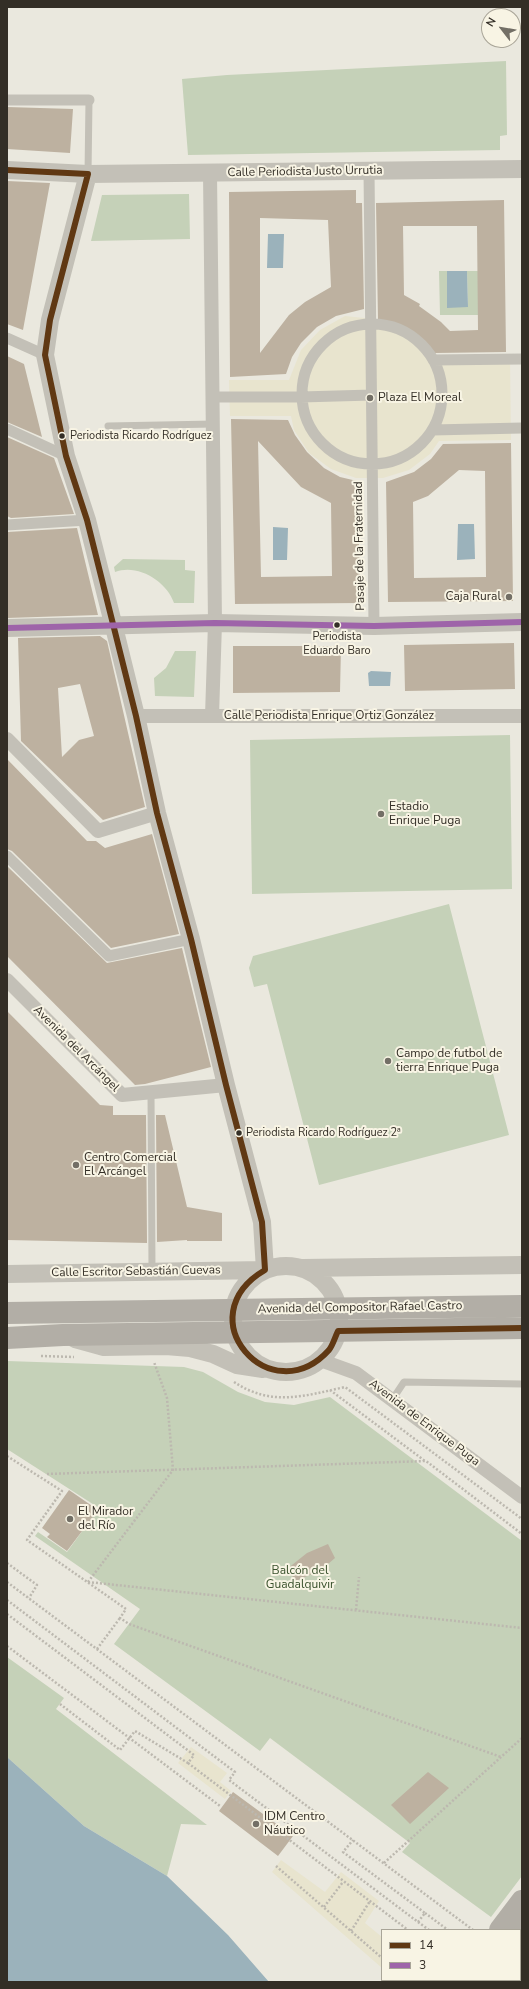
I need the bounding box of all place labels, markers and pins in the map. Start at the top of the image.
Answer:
place label: Plaza El Moreal [378,391,462,405]
marker: Plaza El Moreal [365,393,375,403]
place label: Periodista Ricardo Rodríguez [70,429,212,443]
marker: Periodista Ricardo Rodríguez [57,431,67,441]
place label: Caja Rural [446,590,501,604]
marker: Caja Rural [504,592,514,602]
marker: Periodista Eduardo Baro [332,620,342,630]
place label: Periodista Eduardo Baro [303,630,371,656]
place label: Estadio Enrique Puga [389,800,461,828]
marker: Estadio Enrique Puga [376,809,386,819]
place label: Campo de futbol de tierra Enrique Puga [396,1047,502,1075]
marker: Campo de futbol de tierra Enrique Puga [383,1056,393,1066]
place label: Periodista Ricardo Rodríguez 2ª [246,1126,401,1140]
marker: Periodista Ricardo Rodríguez 2ª [234,1128,244,1138]
place label: Centro Comercial El Arcángel [84,1151,176,1179]
marker: Centro Comercial El Arcángel [71,1160,81,1170]
place label: El Mirador del Río [78,1505,133,1533]
marker: El Mirador del Río [65,1514,75,1524]
place label: IDM Centro Náutico [264,1810,325,1838]
marker: IDM Centro Náutico [251,1819,261,1829]

